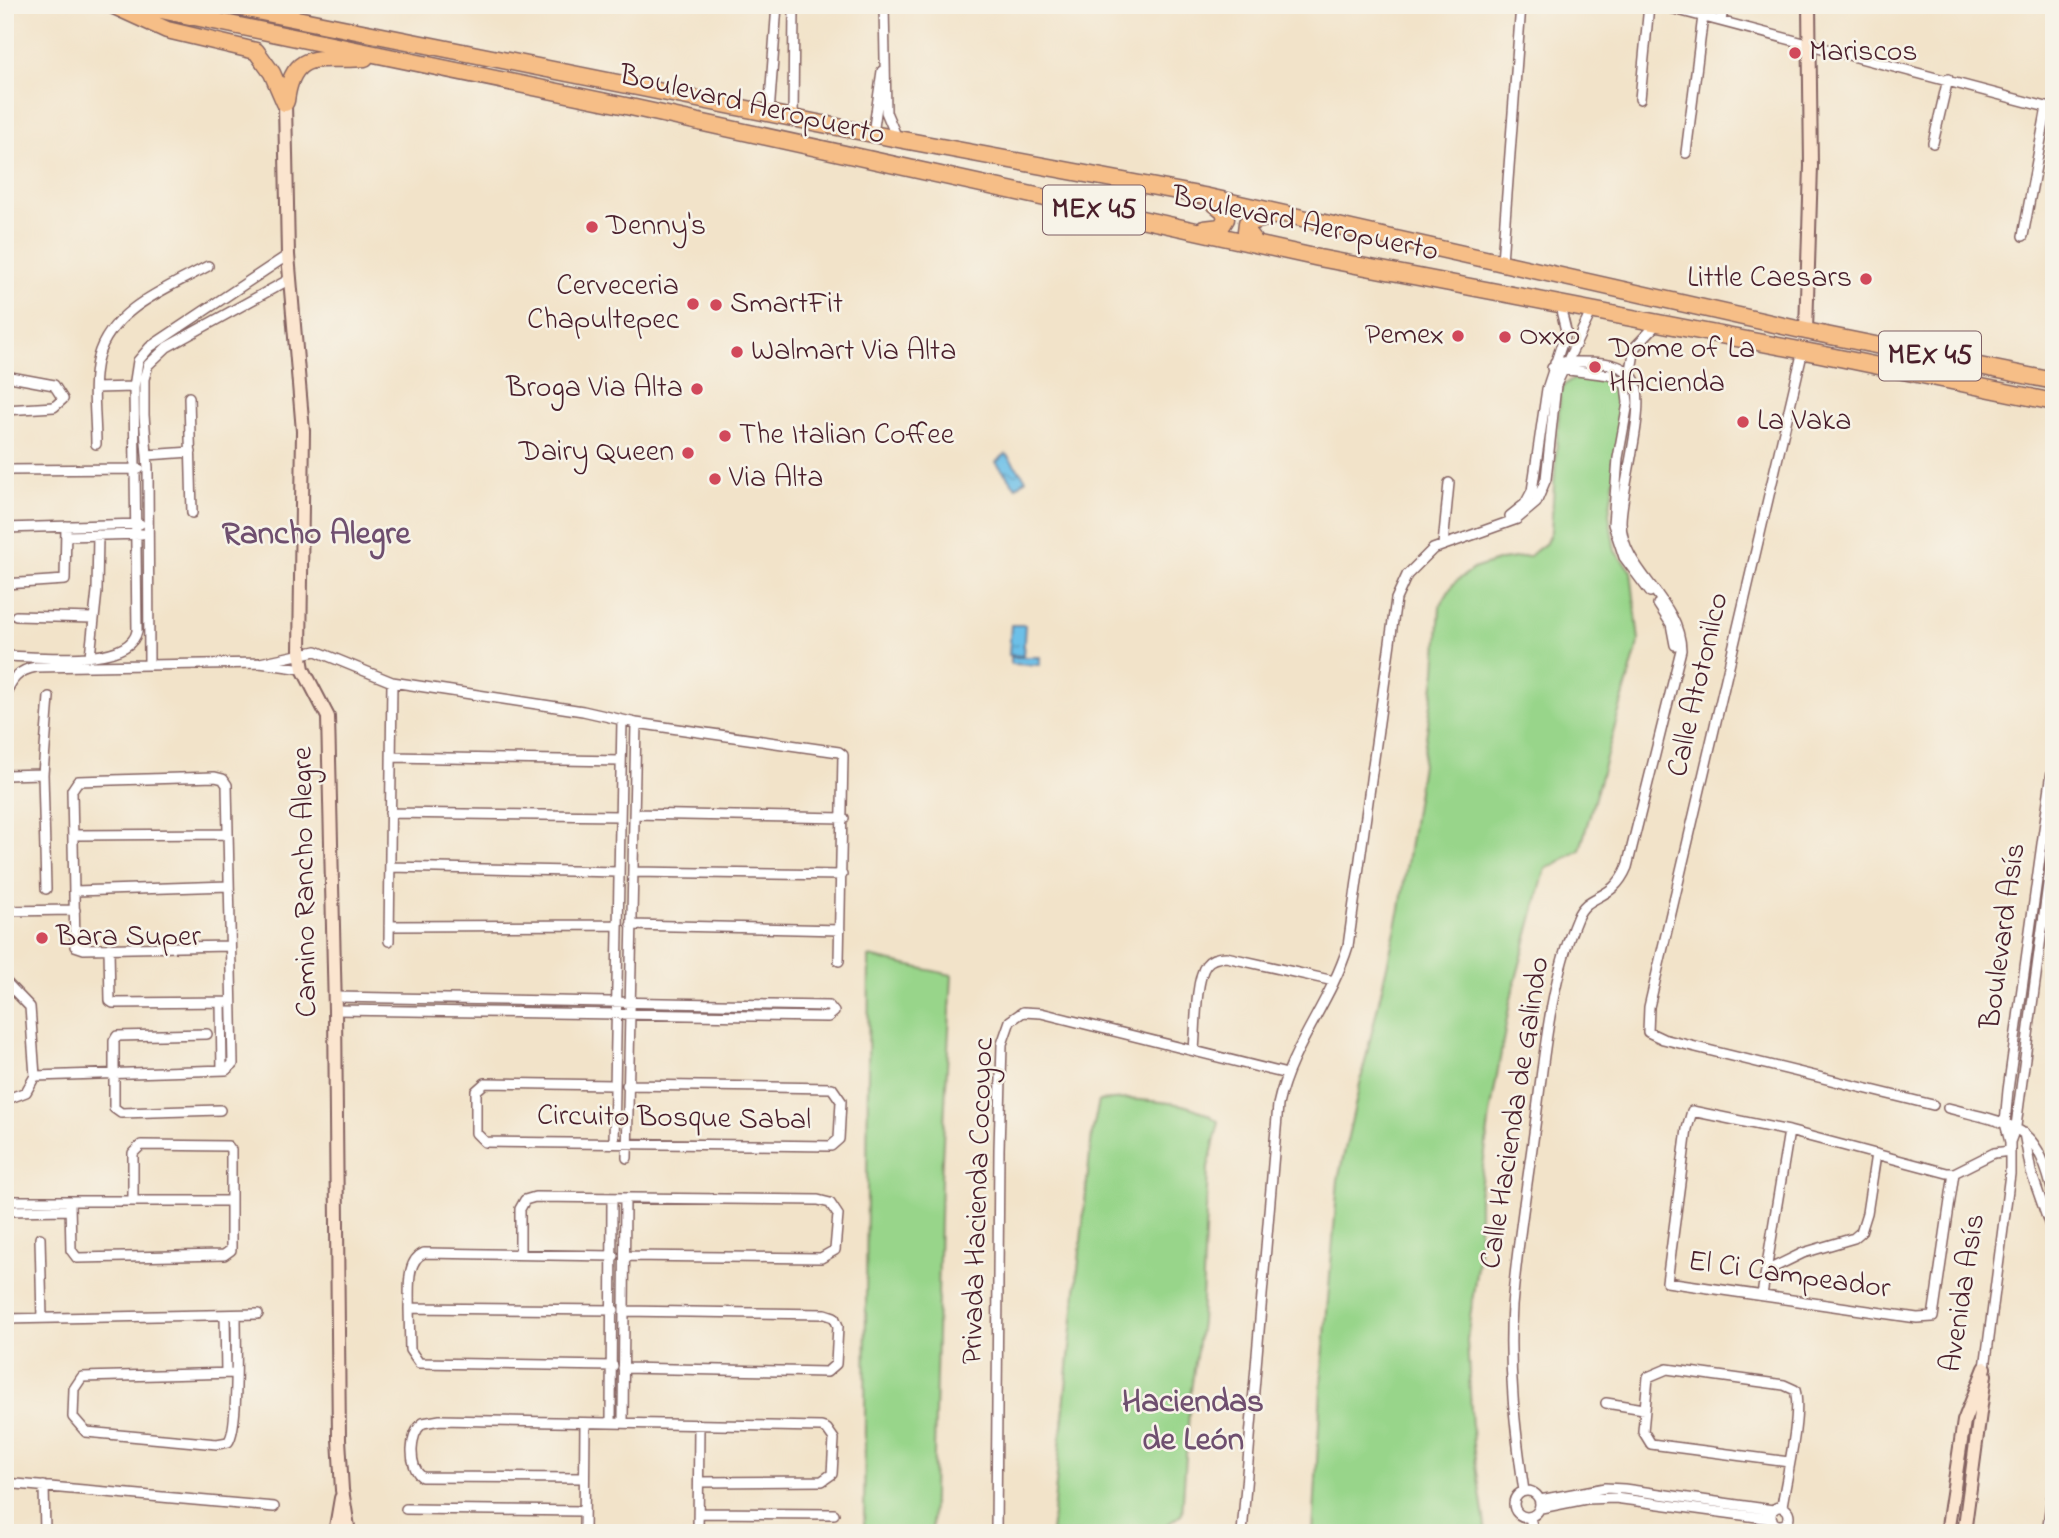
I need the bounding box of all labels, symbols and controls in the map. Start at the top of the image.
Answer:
place label: Mariscos [1809,31,1918,75]
marker: Mariscos [1787,45,1803,61]
street label: Boulevard Aeropuerto [614,54,889,158]
street label: Boulevard Aeropuerto [1167,175,1442,275]
road number: MEX 45 [1043,186,1145,234]
place label: Denny's [605,205,706,249]
marker: Denny's [584,219,600,235]
place label: Little Caesars [1687,257,1852,301]
place label: Cerveceria Chapultepec [527,265,680,343]
marker: Little Caesars [1858,271,1874,287]
place label: SmartFit [730,283,843,327]
marker: Cerveceria Chapultepec [685,296,701,312]
marker: SmartFit [708,297,724,313]
place label: Pemex [1365,314,1444,358]
place label: Oxxo [1519,315,1580,359]
marker: Pemex [1450,328,1466,344]
place label: Dome of La HAcienda [1608,328,1755,406]
marker: Oxxo [1497,329,1513,345]
place label: Walmart Via Alta [751,330,956,374]
road number: MEX 45 [1879,332,1981,380]
marker: Walmart Via Alta [729,344,745,360]
marker: Dome of La HAcienda [1587,359,1603,375]
place label: Broga Via Alta [505,367,683,411]
marker: Broga Via Alta [689,381,705,397]
place label: La Vaka [1757,400,1851,444]
place label: The Italian Coffee [739,414,955,458]
marker: La Vaka [1735,414,1751,430]
marker: The Italian Coffee [717,428,733,444]
place label: Dairy Queen [518,431,674,475]
marker: Dairy Queen [680,445,696,461]
place label: Via Alta [728,457,824,501]
marker: Via Alta [707,471,723,487]
district label: Rancho Alegre [222,511,412,560]
street label: Calle Atotonilco [1656,589,1742,781]
street label: Camino Rancho Alegre [282,746,330,1018]
street label: Boulevard Asís [1969,840,2039,1033]
place label: Bara Super [55,916,201,960]
marker: Bara Super [34,930,50,946]
street label: Calle Hacienda de Galindo [1470,954,1562,1272]
street label: Privada Hacienda Cocoyoc [951,1036,1007,1365]
street label: Circuito Bosque Sabal [537,1095,811,1143]
street label: Avenida Asís [1930,1211,1998,1375]
street label: El Ci Campeador [1685,1240,1894,1312]
district label: Haciendas de León [1122,1379,1264,1465]

